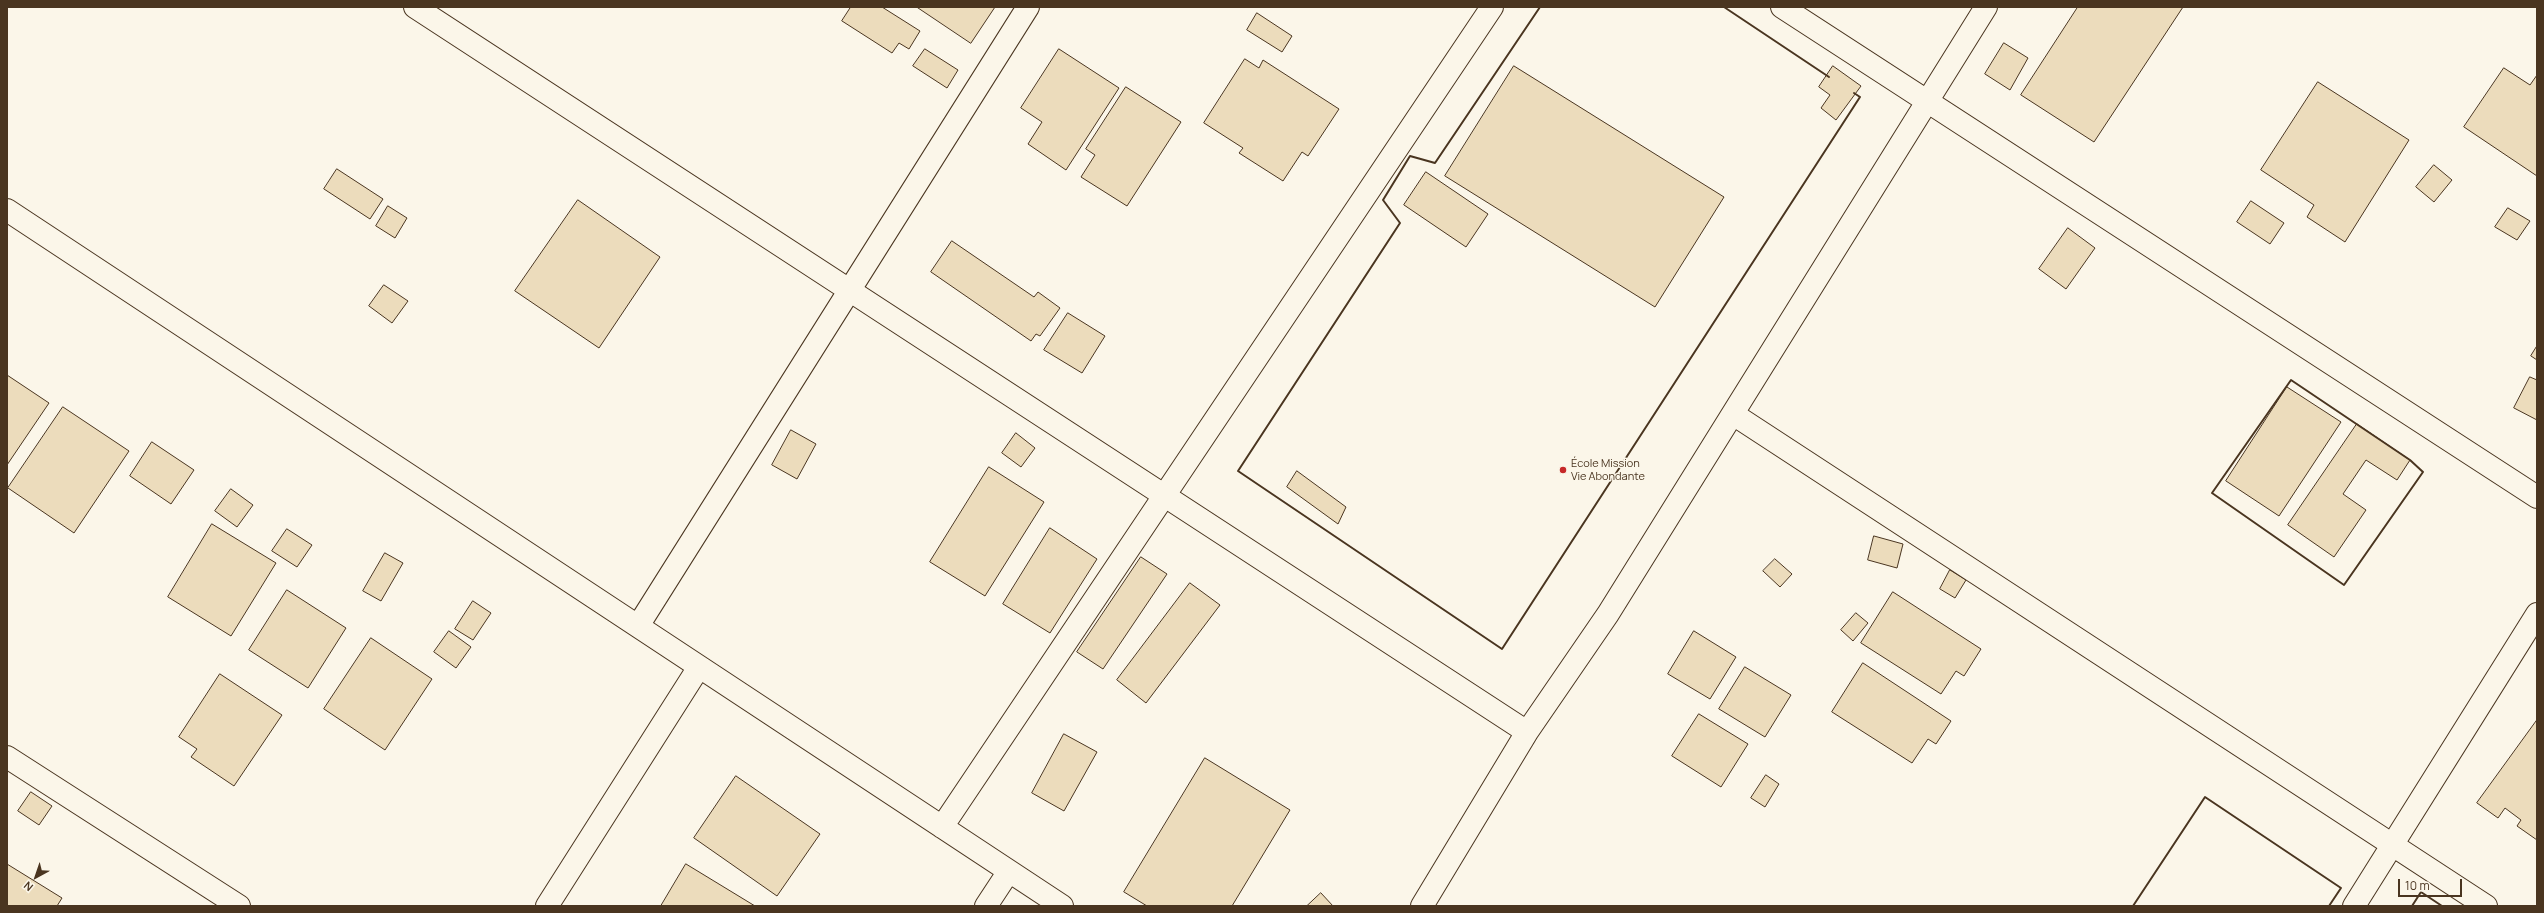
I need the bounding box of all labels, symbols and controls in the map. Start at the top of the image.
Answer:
place label: École Mission Vie Abondante [1571,457,1645,483]
marker: École Mission Vie Abondante [1558,465,1568,475]
north arrow [16,857,56,897]
scale bar [2400,871,2464,897]
text: 10 m [2405,877,2430,894]
text: N [20,878,36,895]

